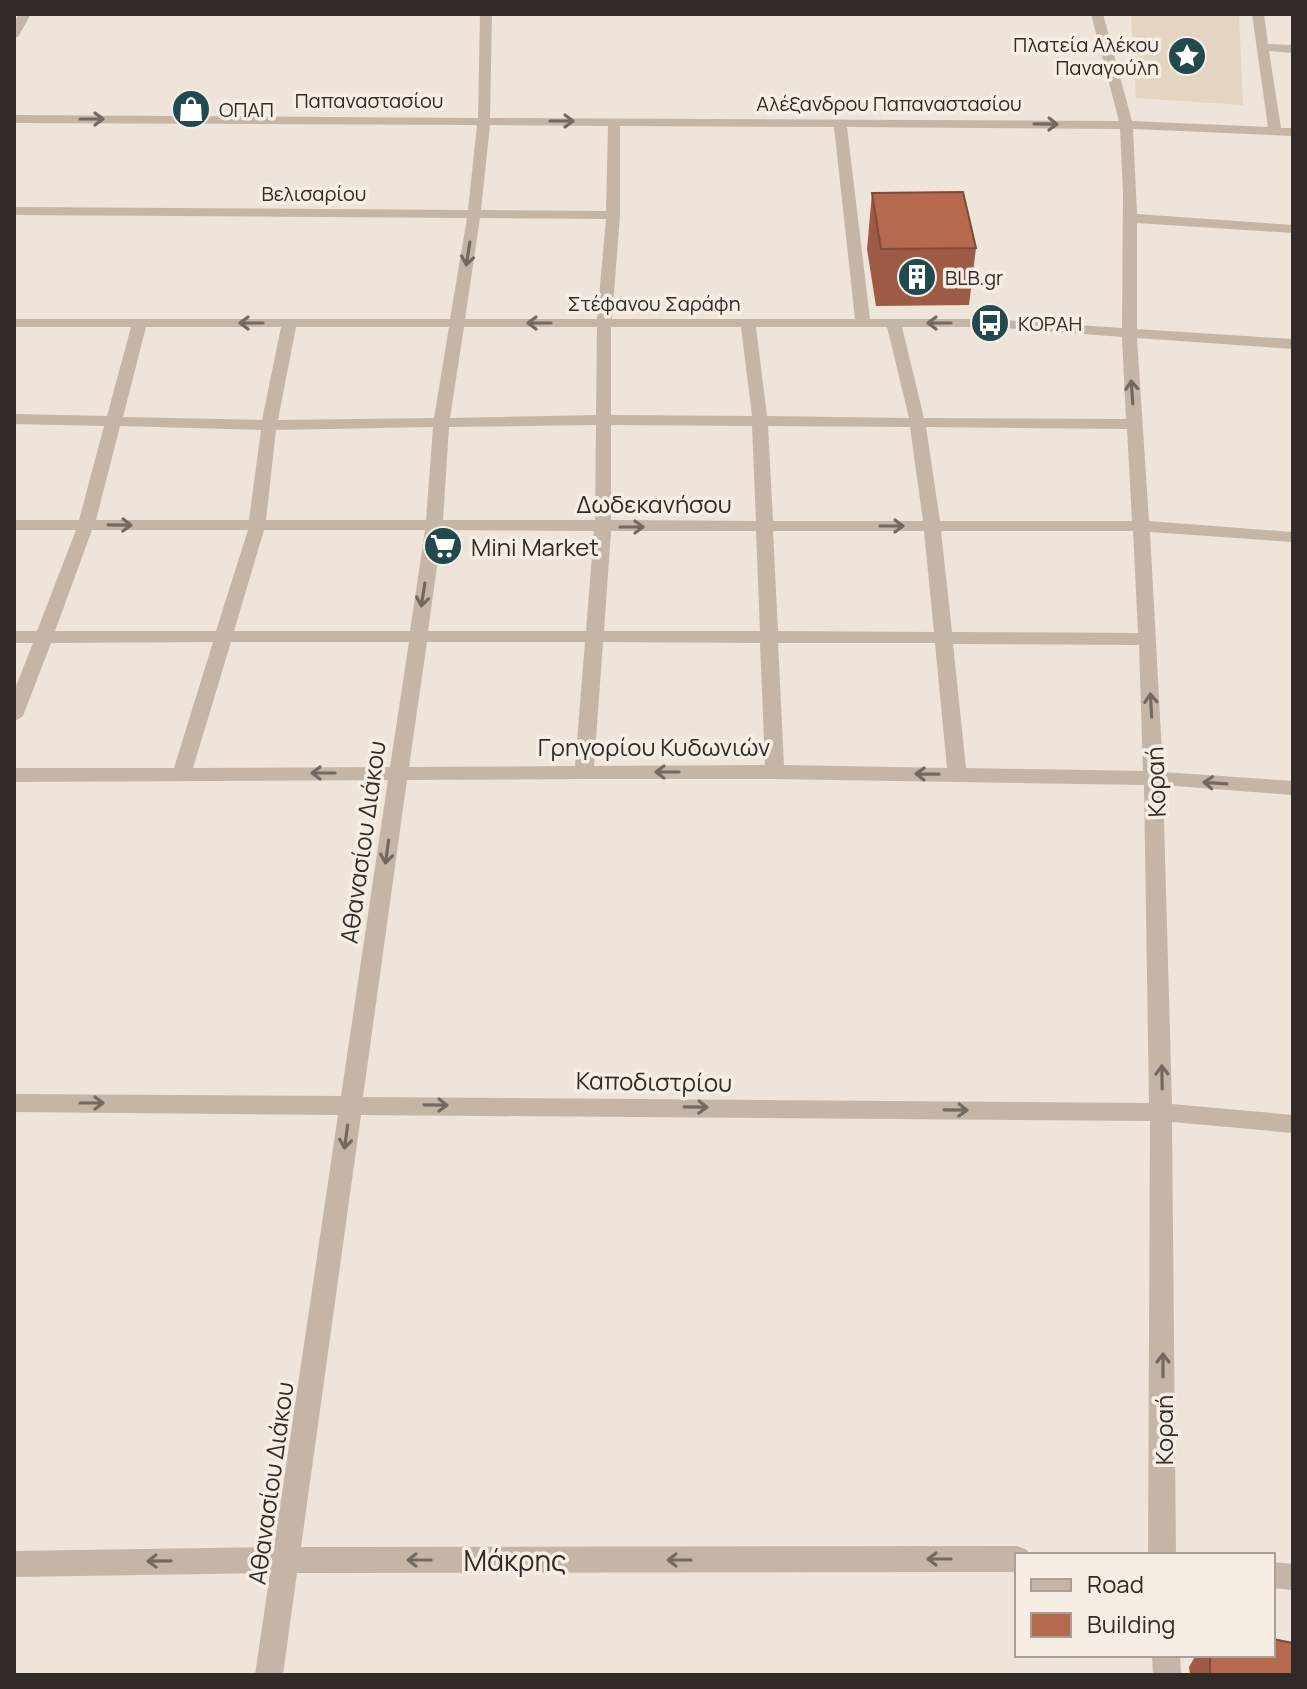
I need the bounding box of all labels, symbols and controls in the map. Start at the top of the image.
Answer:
place label: Πλατεία Αλέκου Παναγούλη [1013,31,1159,81]
place icon: Πλατεία Αλέκου Παναγούλη [1166,35,1208,77]
street label: Παπαναστασίου [295,87,443,114]
shop icon: ΟΠΑΠ [170,88,212,130]
street label: Αλέξανδρου Παπαναστασίου [756,90,1022,117]
place label: ΟΠΑΠ [219,96,274,123]
one-way arrow [78,111,105,127]
one-way arrow [548,114,575,129]
one-way arrow [1032,116,1059,132]
street label: Βελισαρίου [262,180,366,207]
one-way arrow [459,241,474,266]
building icon: BLB.gr [896,256,938,298]
place label: BLB.gr [945,264,1003,291]
street label: Στέφανου Σαράφη [567,290,741,317]
bus stop icon: ΚΟΡΑΗ [969,302,1011,344]
place label: ΚΟΡΑΗ [1018,310,1082,337]
one-way arrow [238,315,265,330]
one-way arrow [526,315,553,331]
one-way arrow [926,315,953,331]
one-way arrow [1124,379,1139,406]
street label: Δωδεκανήσου [576,487,732,520]
one-way arrow [106,518,133,533]
one-way arrow [878,518,905,534]
one-way arrow [618,519,645,535]
supermarket icon: Mini Market [422,525,464,567]
place label: Mini Market [471,530,599,563]
one-way arrow [415,582,430,607]
one-way arrow [1143,692,1158,719]
street label: Γρηγορίου Κυδωνιών [538,730,770,763]
street label: Αθανασίου Διάκου [331,739,393,945]
street label: Κοραή [1137,746,1173,818]
one-way arrow [654,764,681,780]
one-way arrow [310,765,337,781]
one-way arrow [914,766,941,781]
one-way arrow [1202,775,1229,790]
one-way arrow [379,839,394,864]
street label: Καποδιστρίου [576,1063,732,1099]
one-way arrow [1155,1064,1170,1091]
one-way arrow [78,1095,105,1111]
one-way arrow [422,1097,449,1112]
one-way arrow [682,1099,709,1115]
one-way arrow [942,1102,969,1118]
one-way arrow [338,1124,353,1150]
one-way arrow [1155,1352,1171,1379]
street label: Αθανασίου Διάκου [239,1380,301,1586]
street label: Κοραή [1147,1395,1180,1465]
street label: Μάκρης [463,1541,567,1579]
one-way arrow [926,1551,953,1567]
one-way arrow [406,1552,433,1568]
one-way arrow [666,1552,693,1568]
legend [1015,1553,1275,1657]
one-way arrow [146,1554,173,1569]
text: Road [1087,1567,1144,1600]
text: Building [1087,1607,1175,1640]

